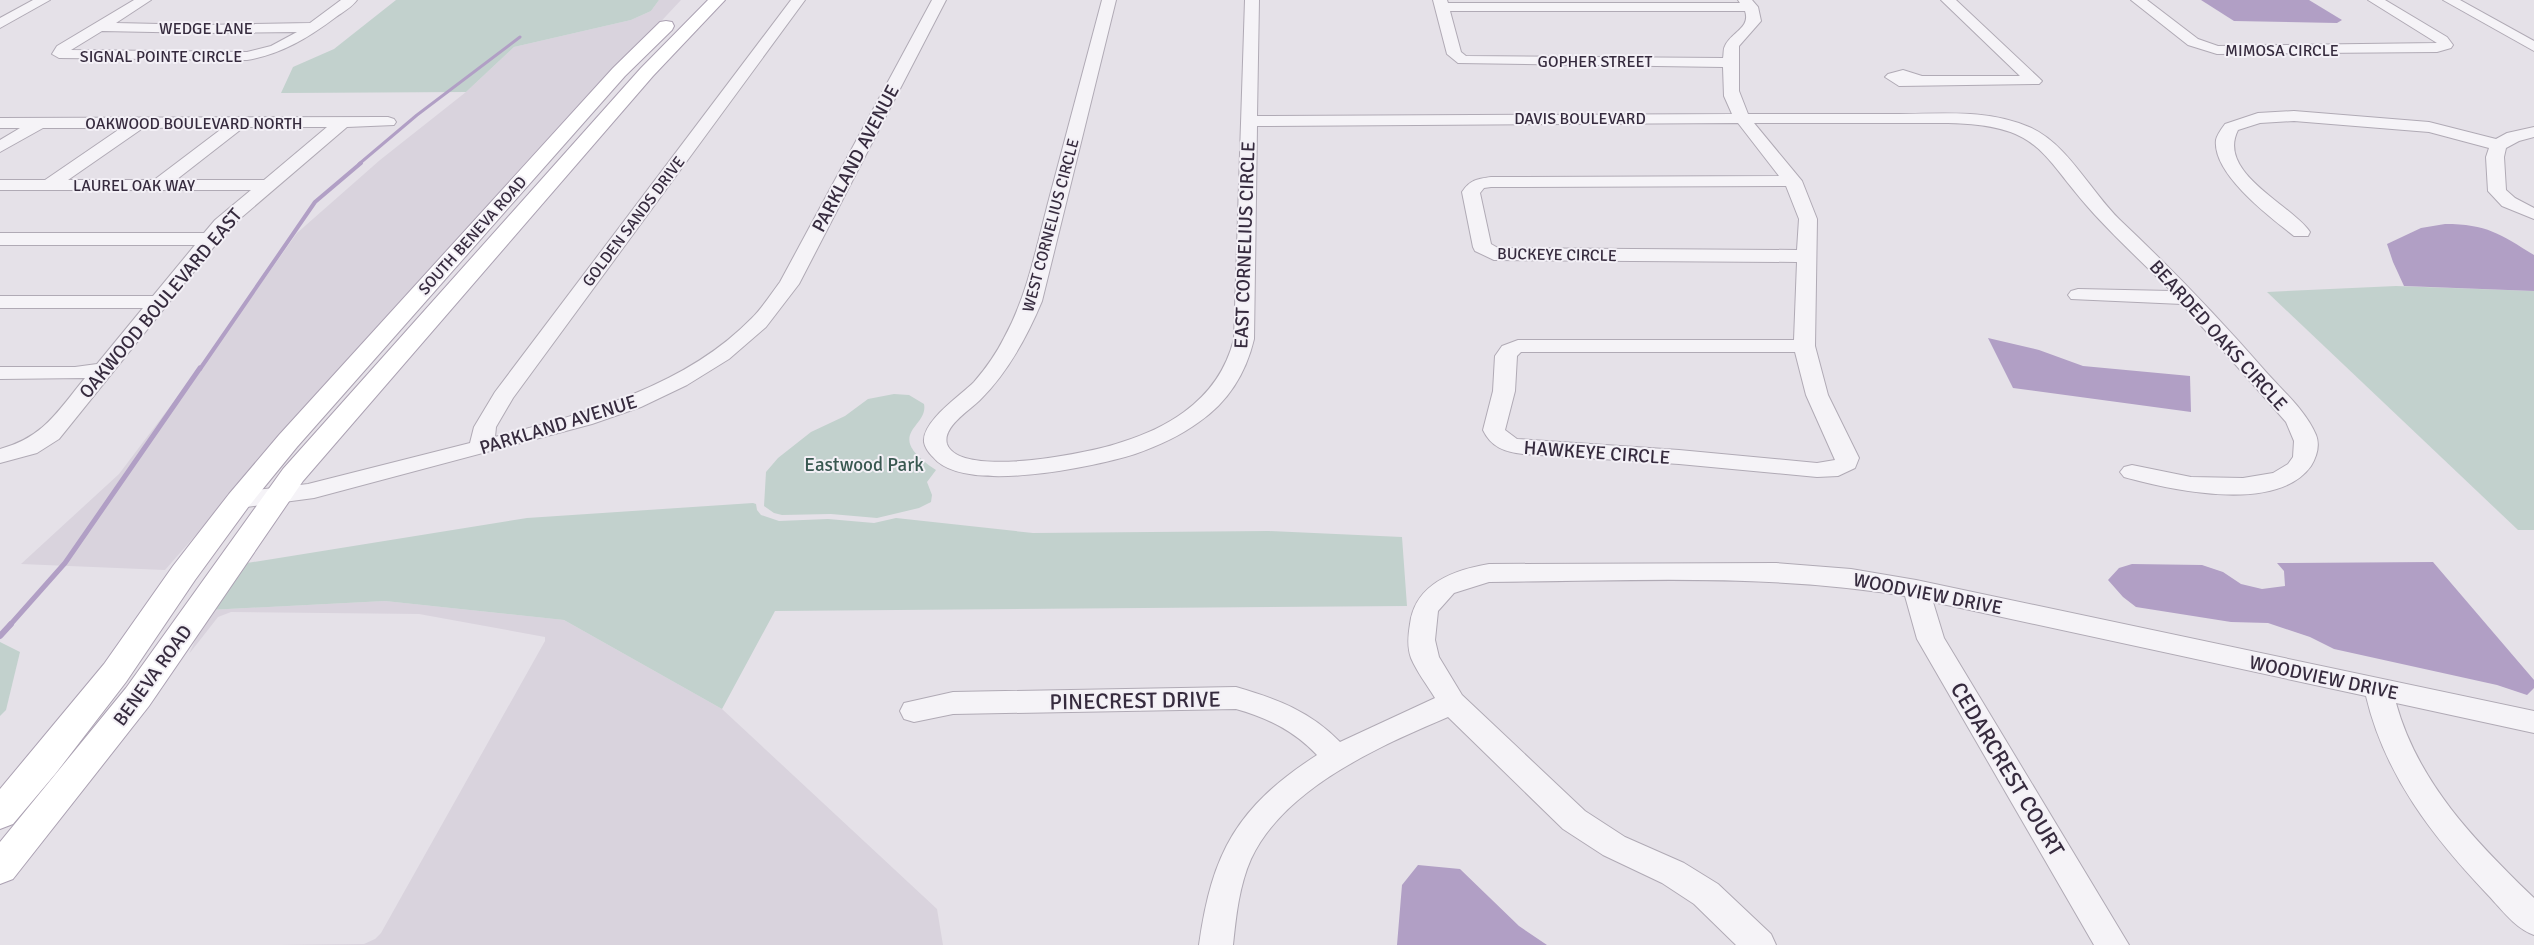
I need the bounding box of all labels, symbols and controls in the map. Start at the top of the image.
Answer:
street label: WEDGE LANE [159,19,253,39]
street label: MIMOSA CIRCLE [2225,41,2339,61]
street label: SIGNAL POINTE CIRCLE [80,47,242,67]
street label: GOPHER STREET [1538,52,1653,72]
street label: PARKLAND AVENUE [807,81,905,236]
street label: DAVIS BOULEVARD [1514,109,1646,129]
street label: OAKWOOD BOULEVARD NORTH [85,114,303,134]
street label: WEST CORNELIUS CIRCLE [1018,136,1084,314]
street label: EAST CORNELIUS CIRCLE [1229,141,1261,349]
street label: GOLDEN SANDS DRIVE [578,152,689,291]
street label: SOUTH BENEVA ROAD [414,172,531,299]
street label: LAUREL OAK WAY [73,176,195,196]
street label: OAKWOOD BOULEVARD EAST [74,203,248,404]
street label: BUCKEYE CIRCLE [1497,244,1617,266]
street label: BEARDED OAKS CIRCLE [2144,255,2292,416]
street label: PARKLAND AVENUE [477,390,640,460]
street label: HAWKEYE CIRCLE [1523,436,1671,470]
park label: Eastwood Park [804,453,924,477]
street label: WOODVIEW DRIVE [1851,568,2005,620]
street label: BENEVA ROAD [108,620,197,731]
street label: WOODVIEW DRIVE [2247,650,2400,705]
street label: CEDARCREST COURT [1945,677,2070,861]
street label: PINECREST DRIVE [1049,686,1221,715]

